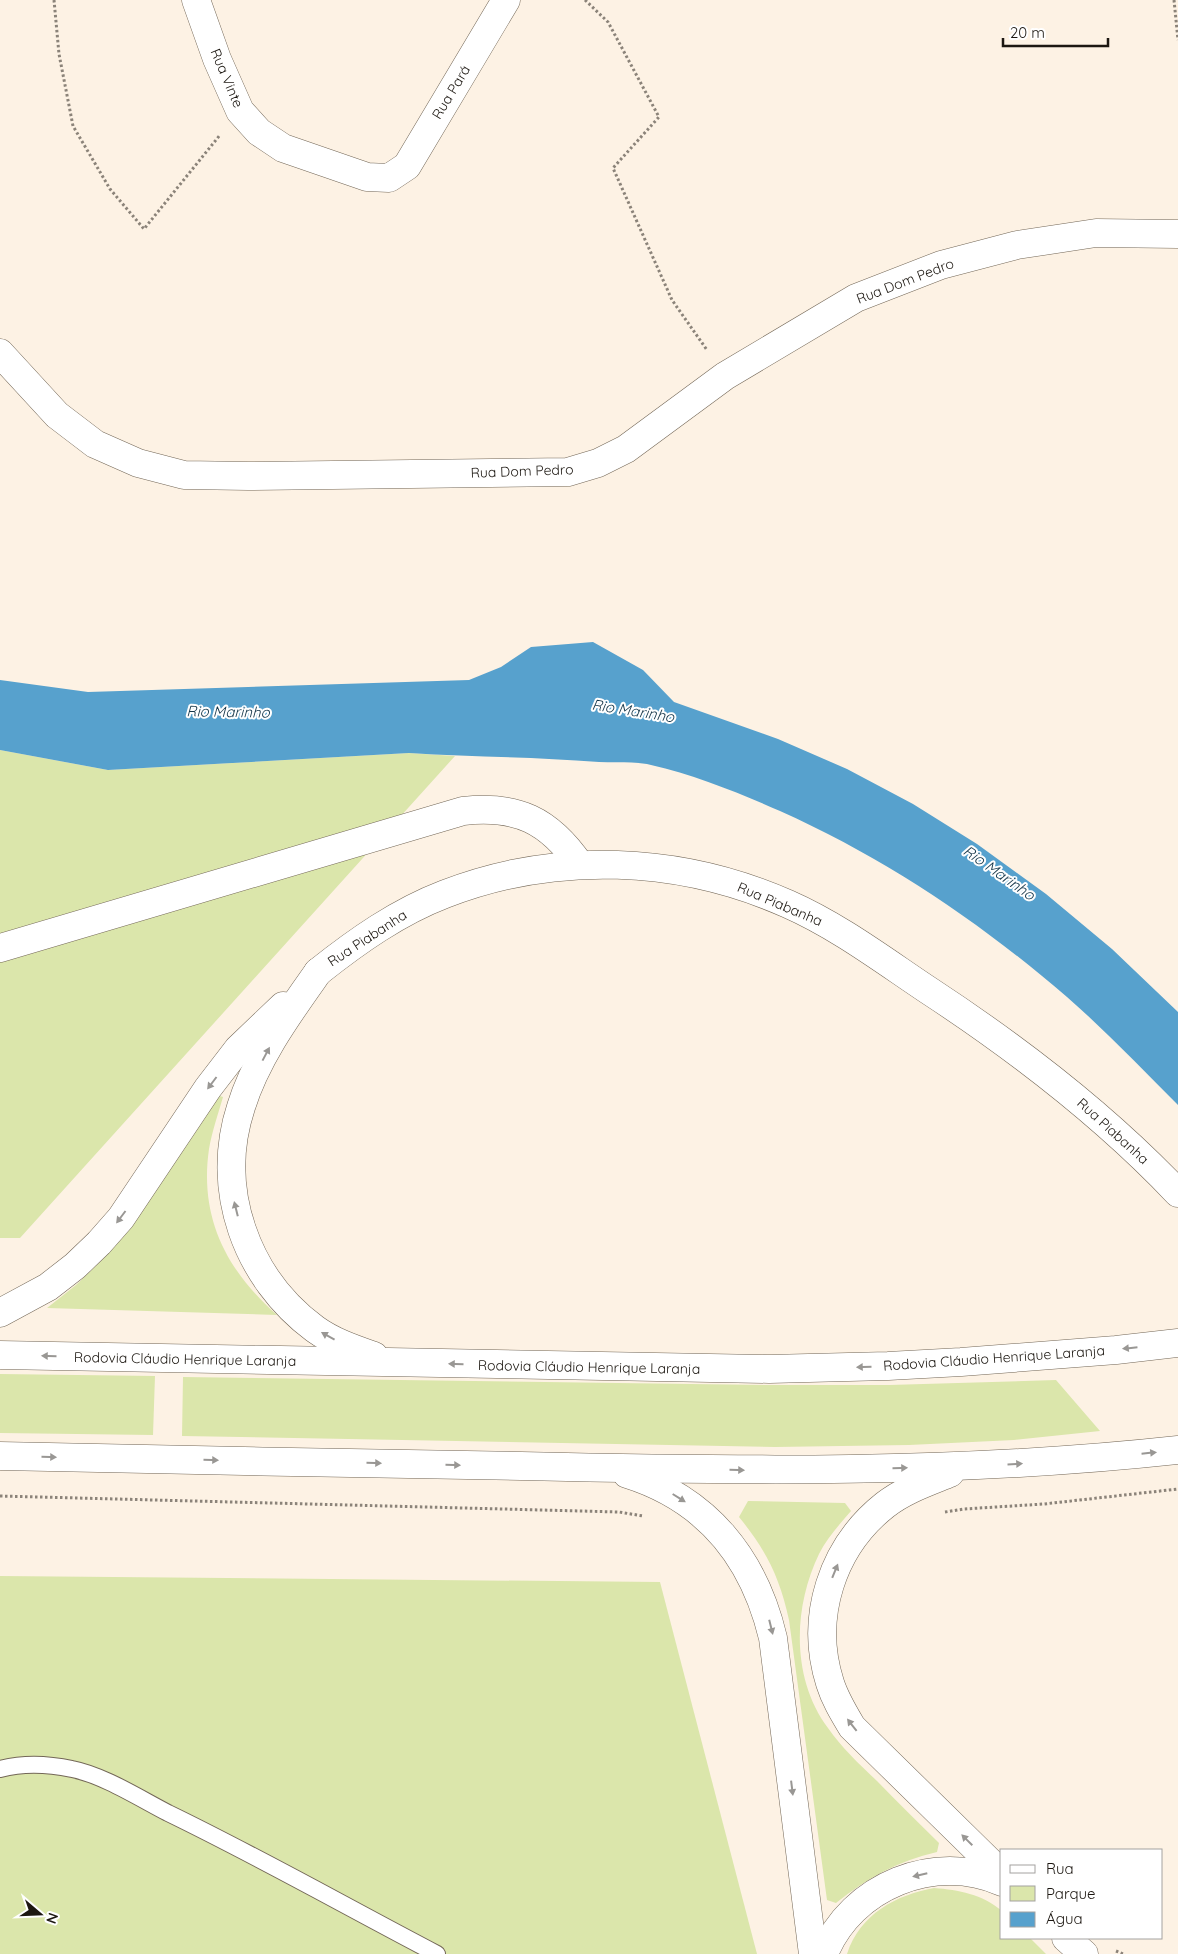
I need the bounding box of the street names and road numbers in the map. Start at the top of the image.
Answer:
street label: Rua Vinte [207,46,248,110]
street label: Rua Pará [428,62,474,122]
street label: Rua Dom Pedro [854,254,956,308]
street label: Rua Dom Pedro [470,460,574,482]
street label: Rua Piabanha [735,878,825,930]
street label: Rua Piabanha [324,906,410,970]
street label: Rua Piabanha [1073,1094,1153,1168]
street label: Rodovia Cláudio Henrique Laranja [882,1341,1106,1375]
street label: Rodovia Cláudio Henrique Laranja [74,1348,296,1370]
street label: Rodovia Cláudio Henrique Laranja [478,1356,700,1378]

